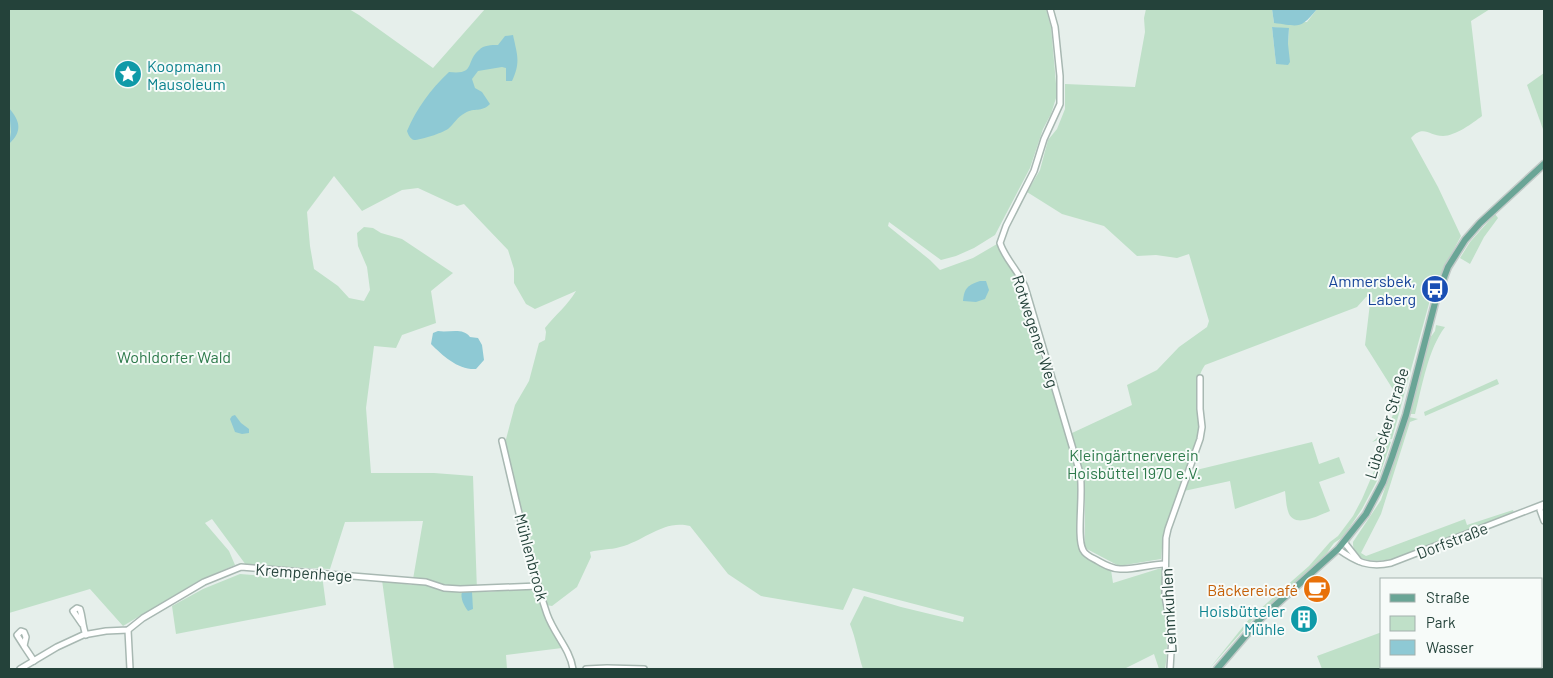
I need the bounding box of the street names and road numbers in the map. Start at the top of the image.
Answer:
street label: Rotwegener Weg [1009,272,1063,390]
street label: Lübecker Straße [1360,365,1412,481]
street label: Mühlenbrook [511,511,553,603]
street label: Dorfstraße [1414,518,1490,562]
street label: Krempenhege [255,559,353,585]
street label: Lehmkuhlen [1156,568,1180,654]

